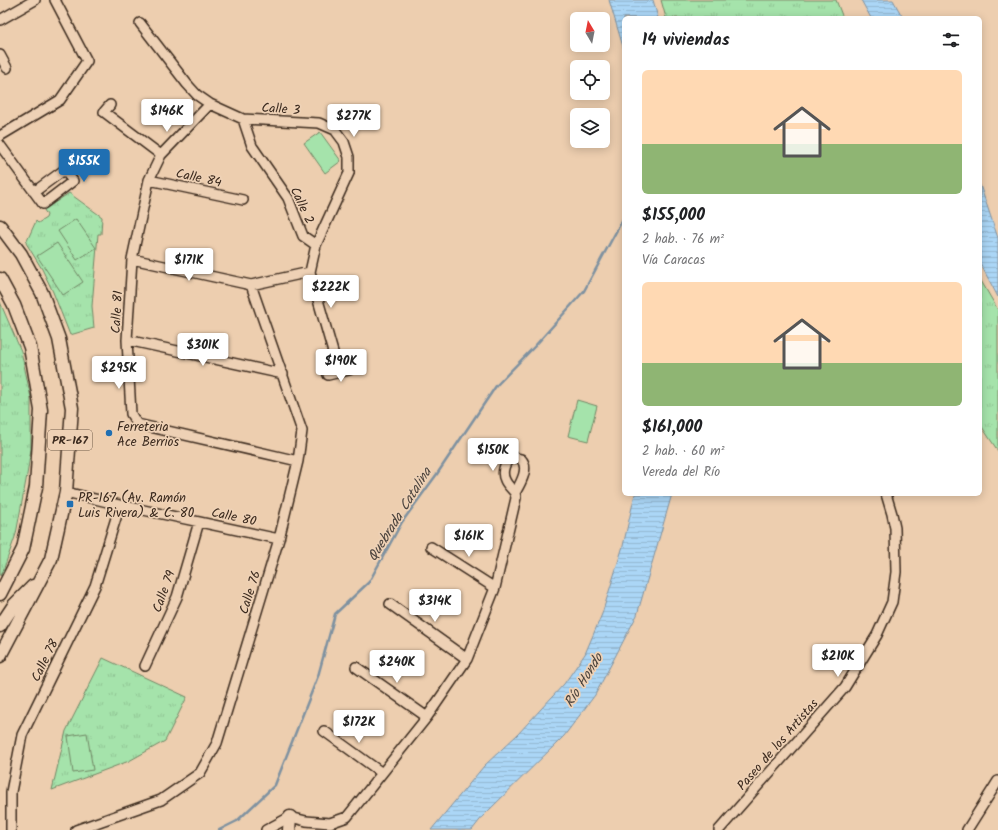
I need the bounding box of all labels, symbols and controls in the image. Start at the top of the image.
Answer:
north arrow [570,12,610,52]
map controls [570,12,610,148]
text: 14 viviendas [642,27,730,54]
icon: filters [940,29,962,51]
button: locate [570,60,610,100]
icon: home [766,96,838,168]
street label: Calle 3 [261,98,301,121]
pin: $146K [139,99,195,133]
text: $146K [150,101,184,122]
pin: $277K [326,104,382,138]
text: $277K [336,106,372,127]
button: layers [570,108,610,148]
pin: $155K [56,149,112,183]
text: $155K [68,151,100,172]
street label: Calle 84 [174,163,224,194]
street label: Calle 2 [284,184,319,228]
text: $155,000 [642,202,705,229]
text: 2 hab. · 76 m² [642,229,724,250]
pin: $171K [161,248,217,282]
text: $171K [174,250,204,271]
text: Vía Caracas [642,250,705,271]
pin: $222K [303,275,359,309]
text: $222K [312,277,350,298]
street label: Calle 81 [106,290,129,334]
icon: home [766,308,838,380]
pin: $301K [175,333,231,367]
text: $301K [186,335,220,356]
pin: $190K [313,349,369,383]
text: $190K [325,351,357,372]
pin: $295K [91,356,147,390]
text: $295K [101,358,137,379]
text: $161,000 [642,414,702,441]
place label: Ferreteria Ace Berrios [117,417,179,453]
marker: Ferreteria Ace Berrios [104,428,114,438]
road number: PR-167 [48,430,92,450]
pin: $150K [465,438,521,472]
text: $150K [477,440,509,461]
text: 2 hab. · 60 m² [642,441,725,462]
water label: Quebrada Catalina [362,462,438,566]
text: Vereda del Río [642,462,720,483]
place label: PR-167 (Av. Ramón Luis Rivera) & C. 80 [78,488,195,524]
marker: PR-167 (Av. Ramón Luis Rivera) & C. 80 [65,499,75,509]
street label: Calle 80 [209,502,259,533]
pin: $161K [441,524,497,558]
text: $161K [454,526,484,547]
street label: Calle 79 [147,567,182,616]
street label: Calle 76 [234,568,267,617]
pin: $314K [407,589,463,623]
text: $314K [418,591,452,612]
street label: Calle 78 [26,636,65,686]
pin: $210K [810,644,866,678]
text: $210K [821,646,855,667]
water label: Río Hondo [559,648,610,712]
pin: $240K [369,650,425,684]
text: $240K [379,652,415,673]
street label: Paseo de los Artistas [732,694,824,795]
pin: $172K [331,710,387,744]
text: $172K [342,712,376,733]

